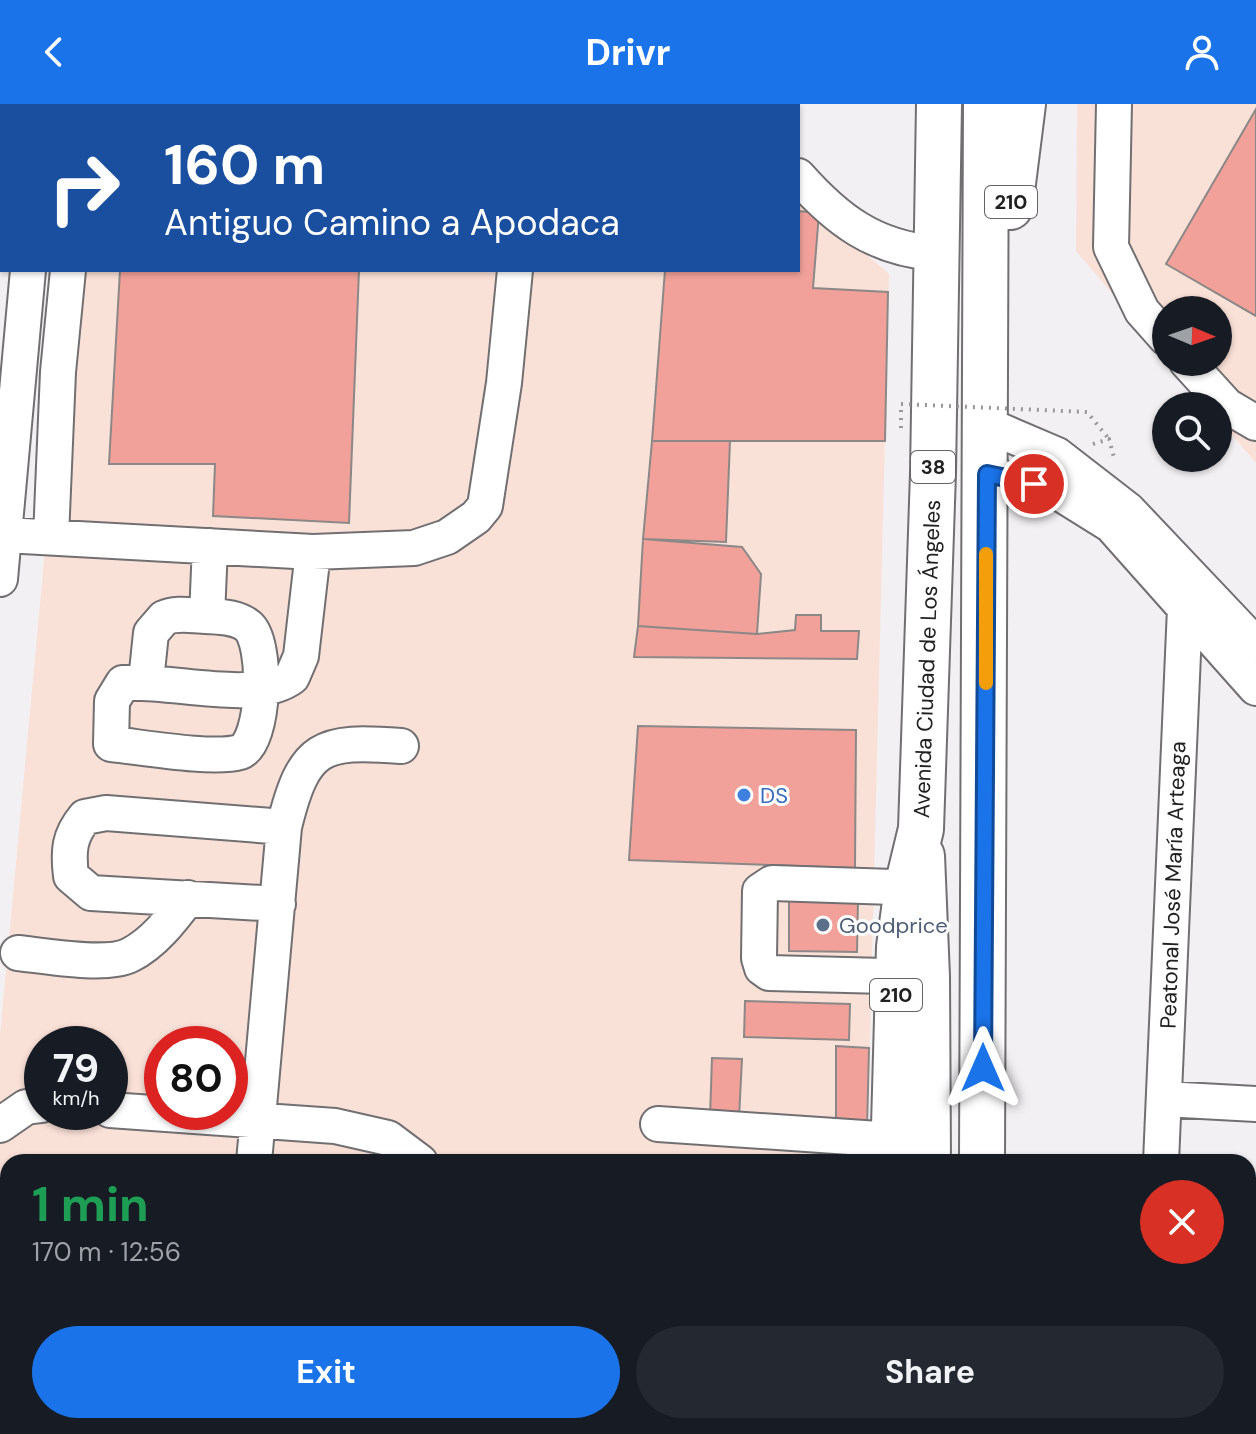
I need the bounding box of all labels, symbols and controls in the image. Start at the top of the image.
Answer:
text: Drivr [585,29,671,76]
icon: back [32,30,76,74]
icon: person [1180,30,1224,74]
text: 160 m [164,128,325,201]
icon: right [32,136,136,240]
road number: 210 [985,186,1037,218]
text: Antiguo Camino a Apodaca [164,199,620,246]
north arrow [1152,296,1232,376]
map controls [1152,296,1232,472]
button: search [1152,392,1232,472]
pin [1000,450,1068,518]
road number: 38 [911,451,955,483]
icon: arrive [1012,462,1056,506]
street label: Avenida Ciudad de Los Ángeles [907,499,947,819]
street label: Peatonal José María Arteaga [1153,741,1193,1029]
place label: DS [760,781,788,810]
marker: DS [735,786,753,804]
place label: Goodprice [839,911,948,940]
marker: Goodprice [814,916,832,934]
road number: 210 [870,979,922,1011]
speed limit sign: 80 [144,1026,248,1130]
position arrow [941,1026,1025,1110]
text: 79 [53,1042,99,1094]
text: km/h [52,1085,100,1111]
text: 1 min [32,1173,149,1236]
button: close [1140,1180,1224,1264]
text: 170 m · 12:56 [32,1235,181,1269]
button: Exit [32,1326,620,1418]
button: Share [636,1326,1224,1418]

